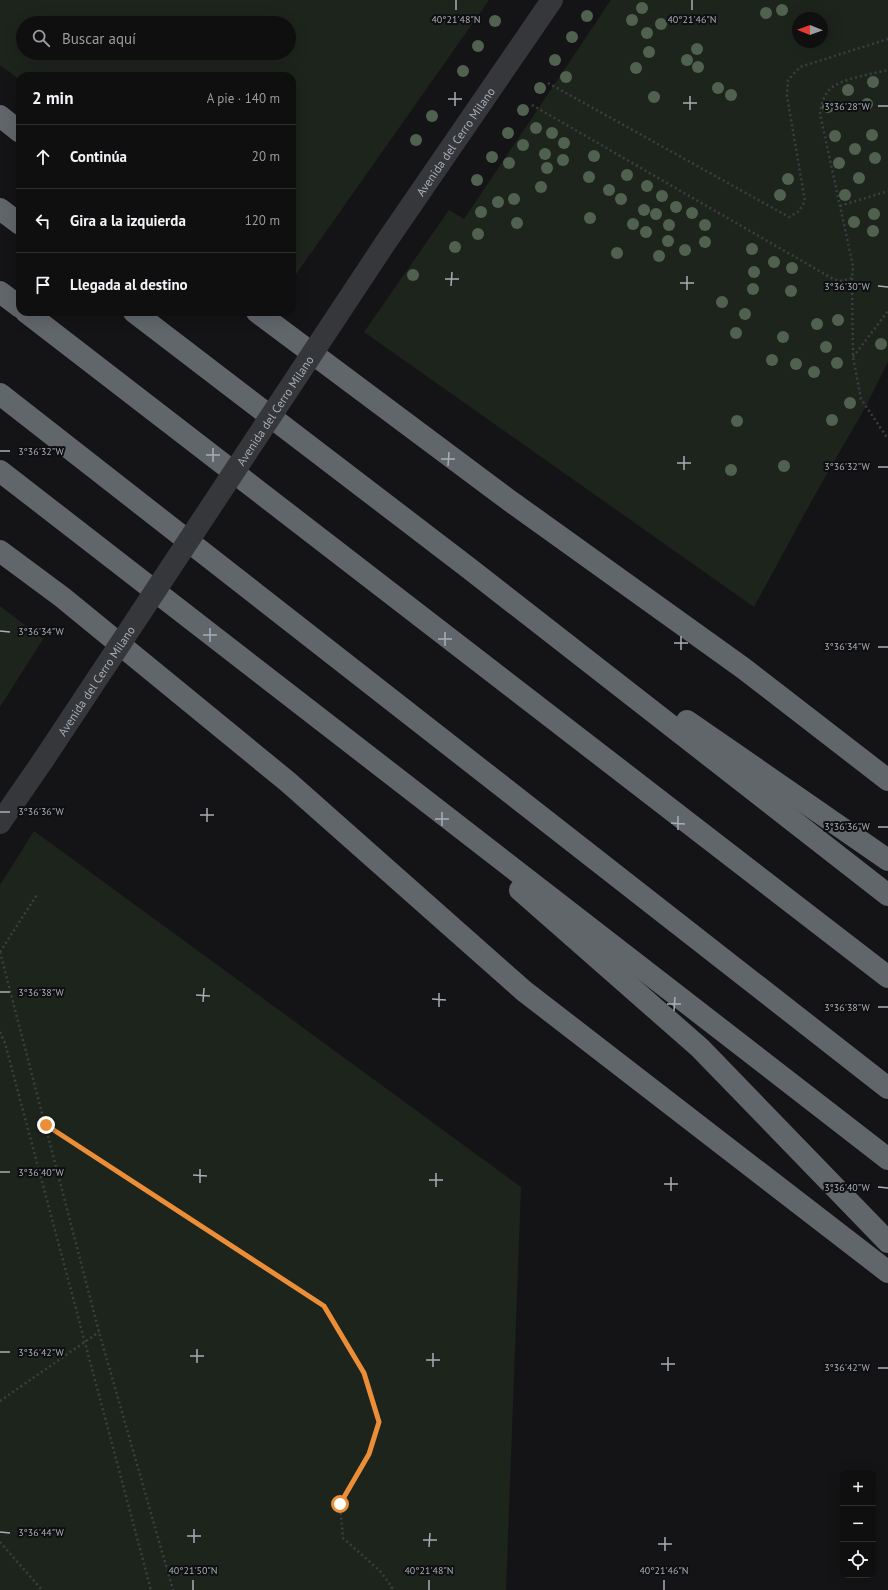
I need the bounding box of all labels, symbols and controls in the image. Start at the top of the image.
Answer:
north arrow [792,12,828,48]
text: 40°21'48"N [431,13,481,26]
text: 40°21'46"N [667,13,717,26]
search box [16,16,296,60]
icon: search [30,27,52,49]
text: Buscar aquí [62,29,136,48]
street label: Avenida del Cerro Milano [412,84,498,199]
text: 2 min [32,87,73,109]
text: A pie · 140 m [207,90,280,107]
text: 3°36'28"W [824,100,871,113]
icon: ahead [32,146,54,168]
text: Continúa [70,147,127,166]
text: 20 m [252,148,280,165]
icon: left [32,210,54,232]
text: Gira a la izquierda [70,211,186,230]
text: 120 m [245,212,280,229]
icon: arrive [32,274,54,296]
text: Llegada al destino [70,275,188,294]
text: 3°36'30"W [824,280,871,293]
street label: Avenida del Cerro Milano [233,353,316,468]
text: 3°36'32"W [18,445,65,458]
text: 3°36'32"W [824,460,871,473]
street label: Avenida del Cerro Milano [54,623,138,738]
text: 3°36'34"W [18,625,65,638]
text: 3°36'34"W [824,640,871,653]
text: 3°36'36"W [18,805,65,818]
text: 3°36'36"W [824,820,871,833]
text: 3°36'38"W [18,986,65,999]
text: 3°36'38"W [824,1001,871,1014]
route end [37,1116,55,1134]
text: 3°36'40"W [18,1166,65,1179]
text: 3°36'40"W [824,1181,871,1194]
text: 3°36'42"W [18,1346,65,1359]
text: 3°36'42"W [824,1361,871,1374]
map controls [840,1470,876,1578]
button: + [840,1470,876,1506]
route start [331,1495,349,1513]
button: − [840,1506,876,1542]
text: 3°36'44"W [18,1526,65,1539]
button: locate [840,1542,876,1578]
text: 40°21'50"N [168,1564,218,1577]
text: 40°21'48"N [404,1564,454,1577]
text: 40°21'46"N [639,1564,689,1577]

